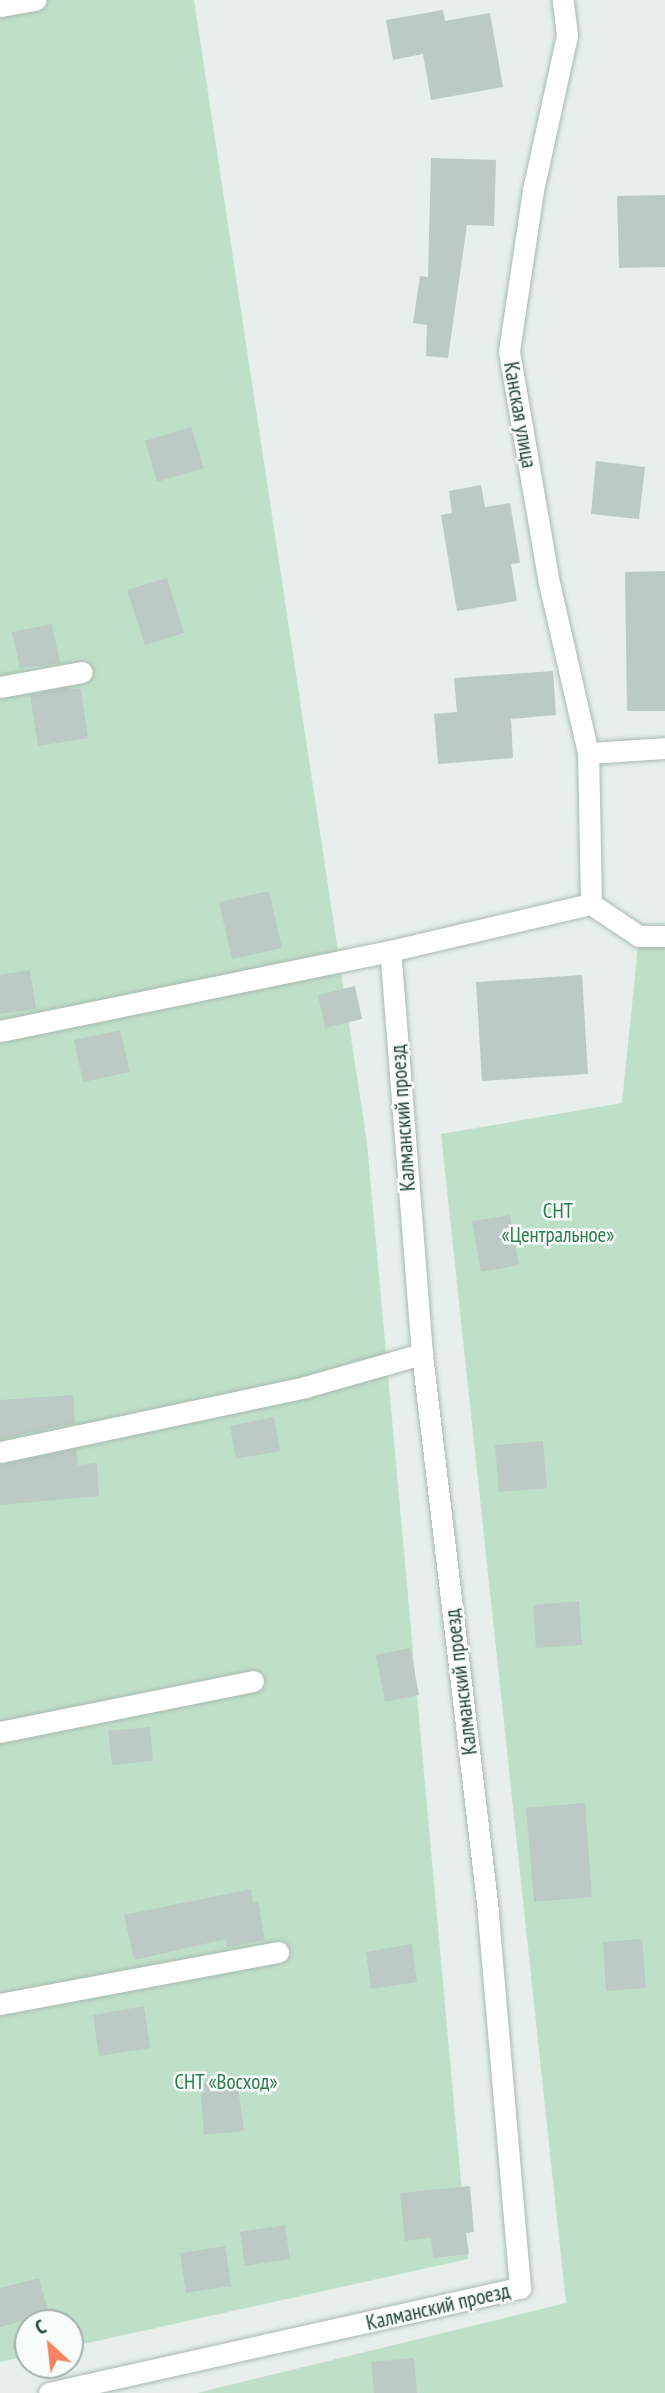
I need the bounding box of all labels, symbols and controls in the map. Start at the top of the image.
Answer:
street label: Канская улица [498,360,542,470]
street label: Калманский проезд [385,1044,421,1192]
park label: СНТ «Центральное» [502,1198,614,1248]
street label: Калманский проезд [440,1608,482,1756]
park label: СНТ «Восход» [174,2069,278,2095]
street label: Калманский проезд [364,2278,512,2336]
north arrow [14,2309,84,2379]
text: С [31,2314,50,2340]

